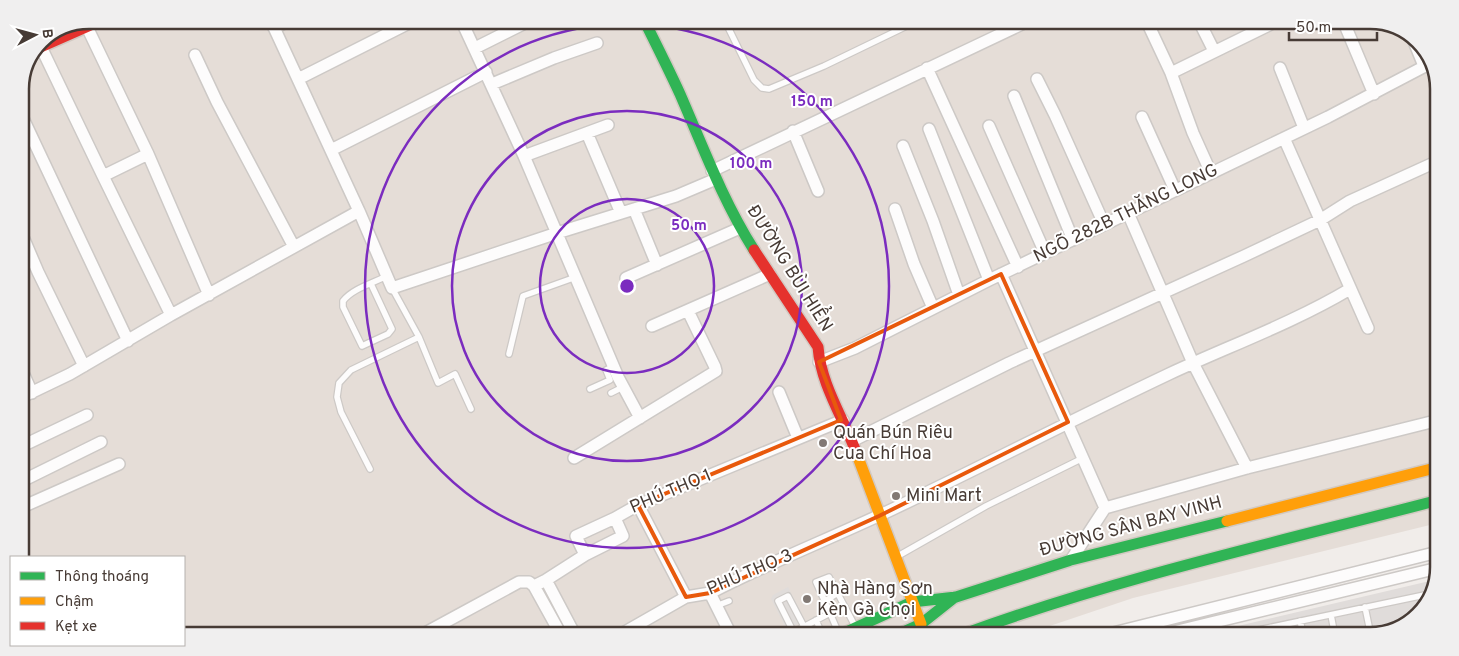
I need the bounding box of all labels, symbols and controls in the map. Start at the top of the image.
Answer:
north arrow [10,10,60,60]
scale bar [1289,10,1376,42]
text: 50 m [1296,19,1331,38]
text: B [37,28,55,39]
text: 150 m [791,93,833,112]
text: 100 m [730,155,772,174]
street label: NGÕ 282B THĂNG LONG [1029,157,1222,269]
street label: ĐƯỜNG BÙI HIỂN [741,198,843,337]
text: 50 m [671,217,707,236]
centre of rings [618,277,636,295]
place label: Quán Bún Riêu Cua Chí Hoa [833,422,953,466]
marker: Quán Bún Riêu Cua Chí Hoa [817,437,829,449]
street label: PHÚ THỌ 1 [626,463,716,520]
place label: Mini Mart [906,485,982,508]
marker: Mini Mart [890,490,902,502]
street label: ĐƯỜNG SÂN BAY VINH [1037,490,1225,562]
street label: PHÚ THỌ 3 [703,543,796,601]
legend [10,556,185,646]
text: Thông thoáng [55,568,149,587]
place label: Nhà Hàng Sơn Kèn Gà Chọi [817,578,933,622]
text: Chậm [55,593,94,612]
marker: Nhà Hàng Sơn Kèn Gà Chọi [801,593,813,605]
text: Kẹt xe [55,618,97,637]

